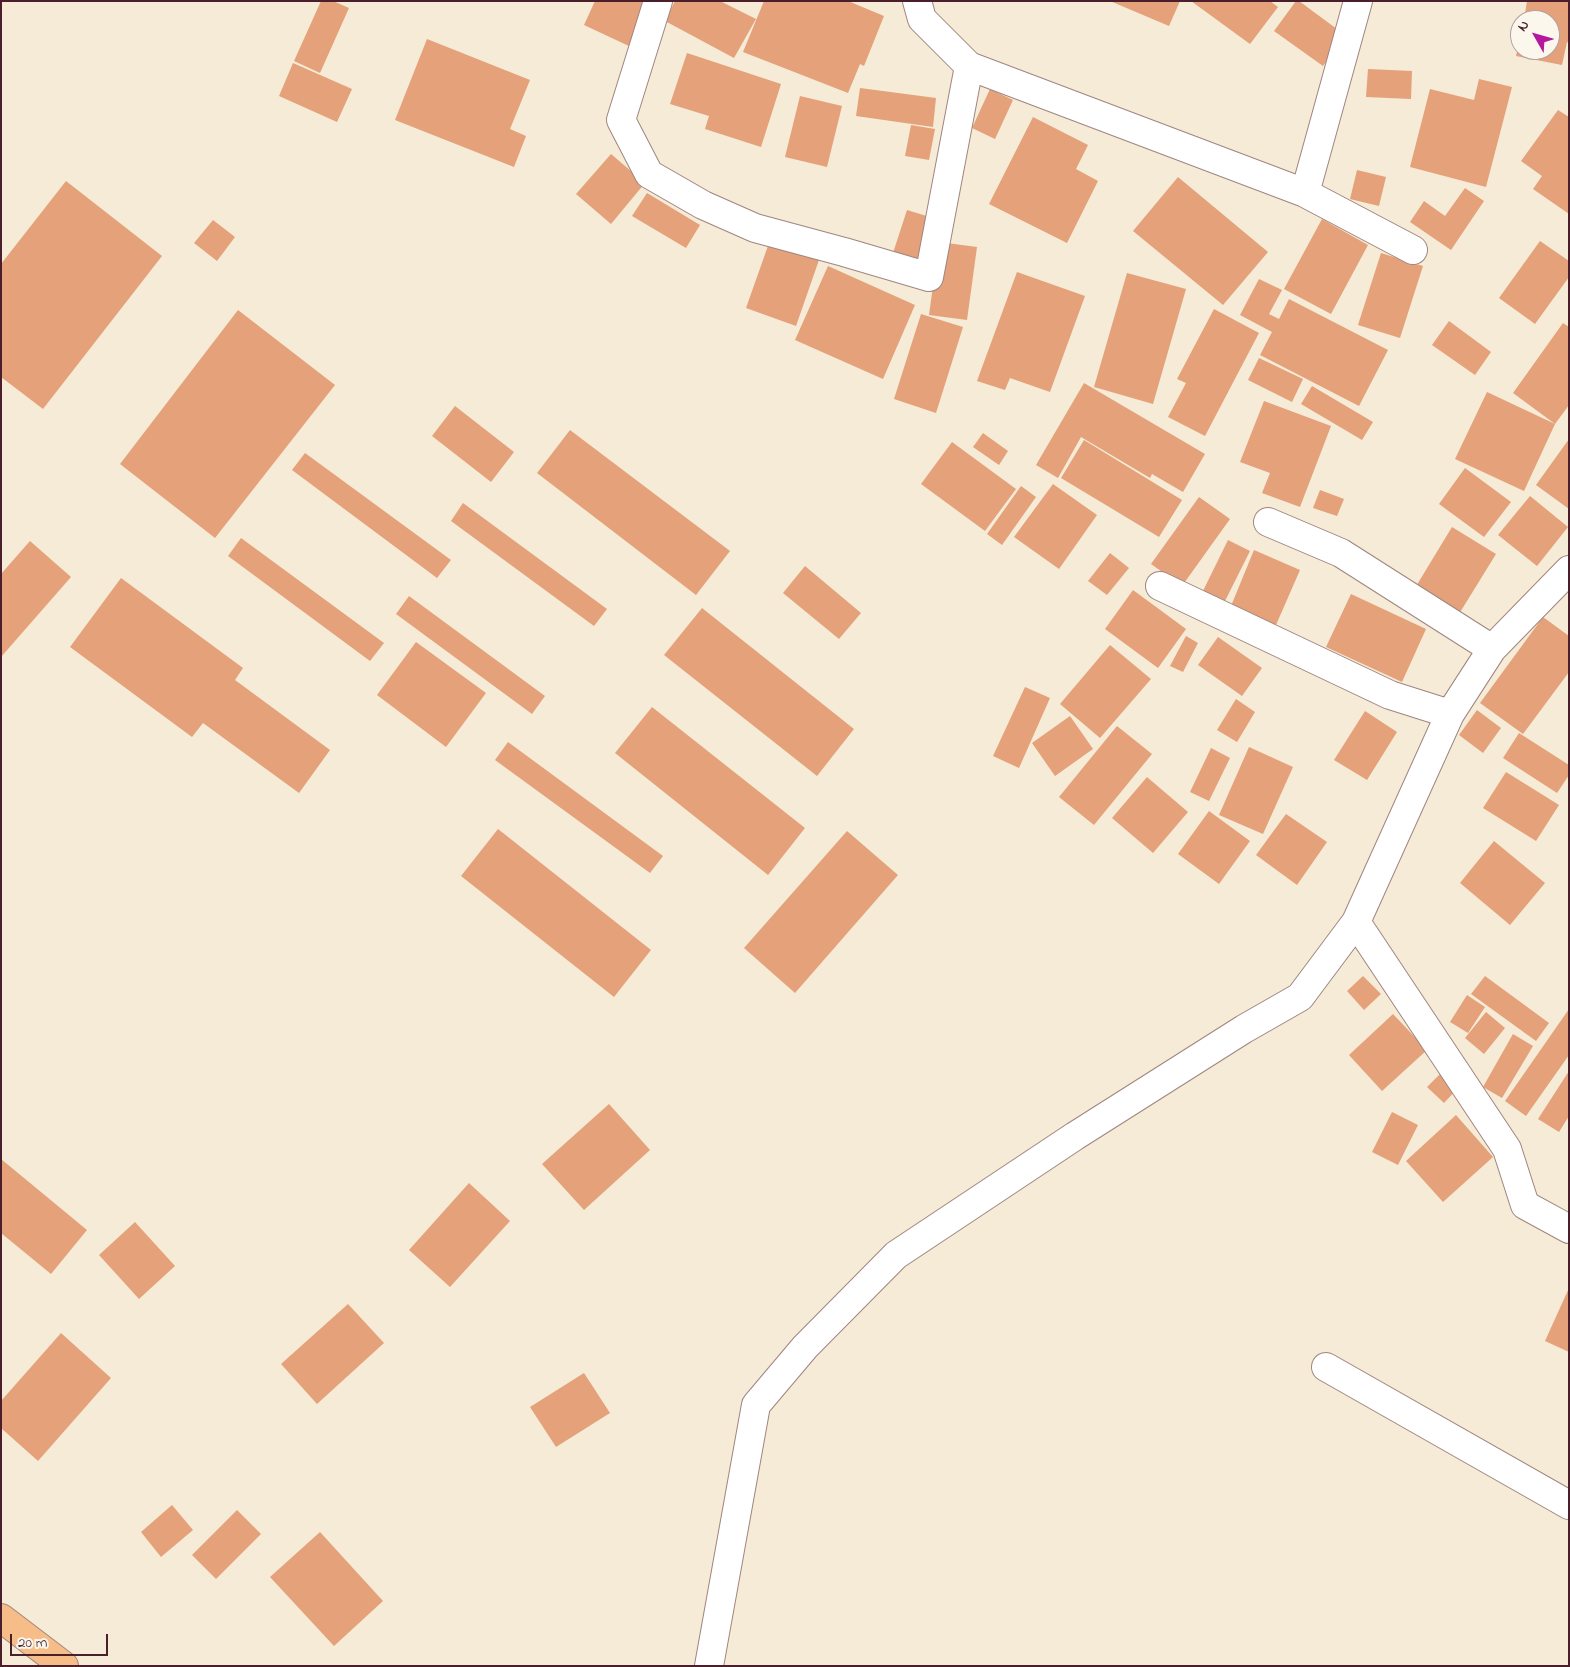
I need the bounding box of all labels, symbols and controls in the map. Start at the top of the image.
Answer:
north arrow [1510,10,1560,60]
text: N [1512,16,1535,36]
scale bar [12,1624,110,1656]
text: 20 m [18,1632,47,1654]

